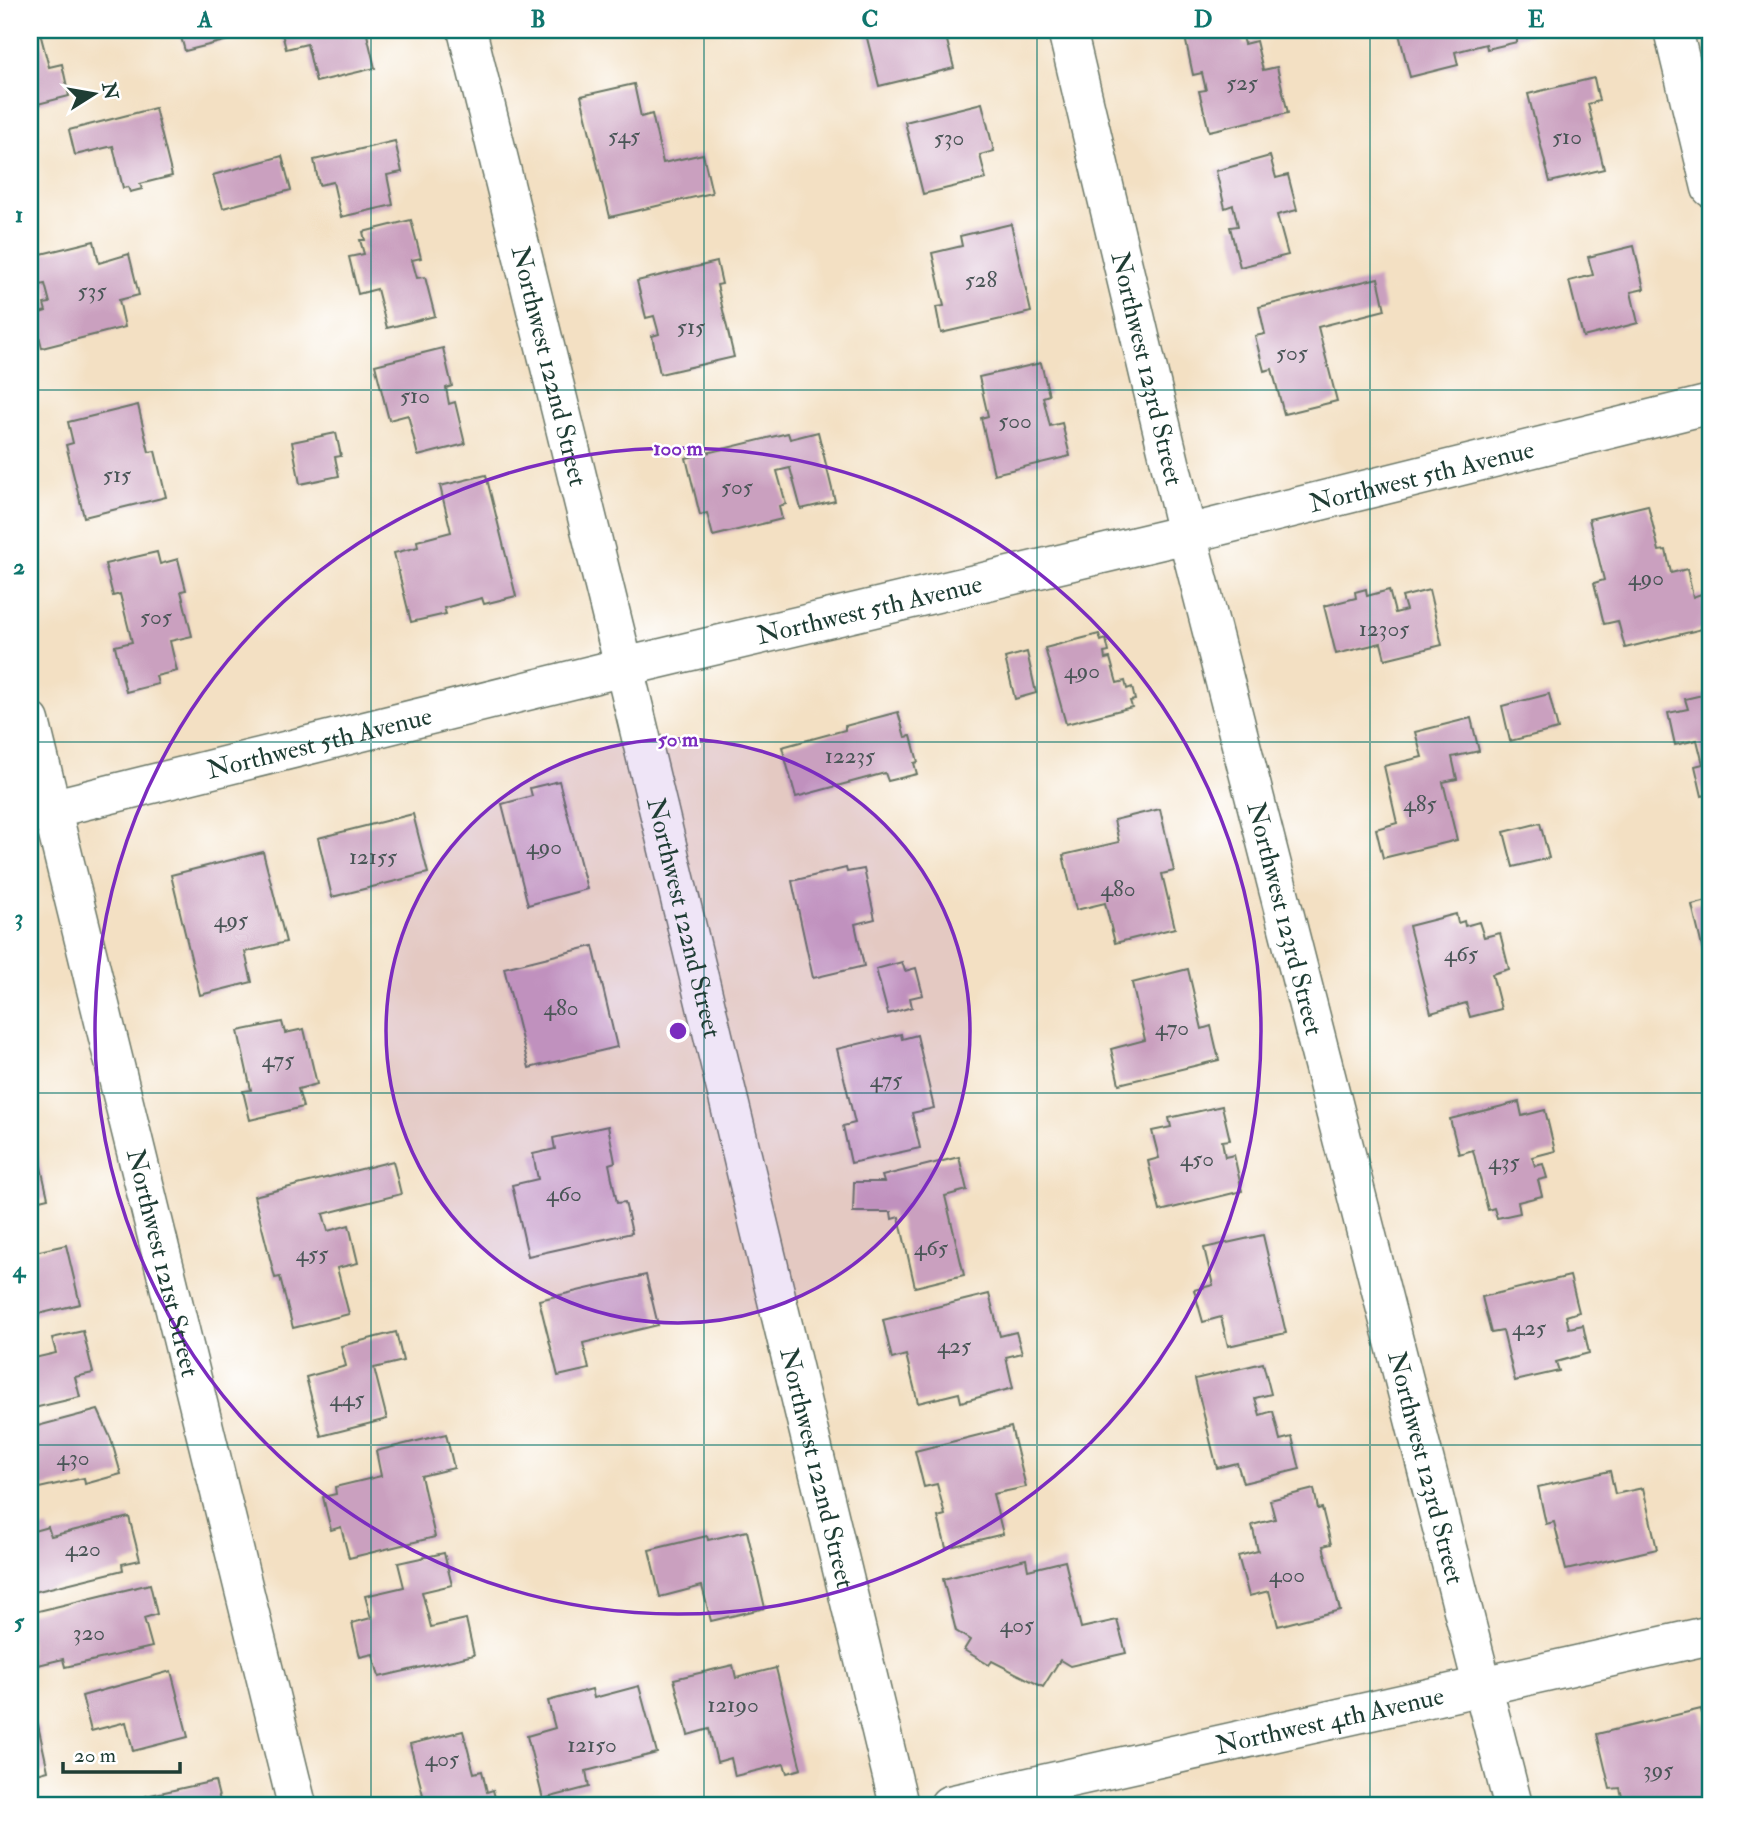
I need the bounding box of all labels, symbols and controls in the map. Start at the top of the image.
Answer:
text: A [197,5,213,34]
text: B [530,5,546,34]
text: C [862,5,878,34]
text: D [1194,5,1212,34]
text: E [1528,5,1545,34]
north arrow [60,60,130,130]
house number: 525 [1226,68,1258,97]
text: N [96,79,123,103]
house number: 545 [608,121,640,150]
house number: 510 [1552,122,1582,151]
house number: 530 [934,123,964,152]
text: 1 [15,200,23,229]
street label: Northwest 122nd Street [504,243,594,490]
street label: Northwest 123rd Street [1103,249,1190,489]
house number: 528 [965,265,997,294]
house number: 535 [77,276,107,305]
house number: 515 [677,312,705,341]
house number: 505 [1276,338,1308,367]
house number: 510 [400,381,430,410]
house number: 500 [998,406,1032,435]
street label: Northwest 5th Avenue [1306,433,1538,520]
text: 100 m [653,435,704,462]
house number: 515 [103,460,131,489]
house number: 505 [721,472,753,501]
text: 2 [13,552,25,581]
house number: 490 [1628,563,1664,592]
street label: Northwest 5th Avenue [754,568,986,652]
house number: 505 [140,602,172,631]
house number: 12305 [1359,614,1409,643]
house number: 490 [1064,656,1100,685]
street label: Northwest 5th Avenue [204,700,435,787]
text: 50 m [658,726,699,753]
house number: 12235 [825,741,875,770]
house number: 485 [1403,789,1437,818]
street label: Northwest 122nd Street [639,795,728,1041]
street label: Northwest 123rd Street [1239,799,1330,1039]
house number: 490 [526,832,562,861]
house number: 12155 [349,842,397,871]
house number: 480 [1101,874,1135,903]
text: 3 [15,903,23,932]
house number: 495 [214,905,248,934]
house number: 465 [1444,939,1478,968]
house number: 480 [544,993,578,1022]
house number: 470 [1155,1013,1189,1042]
centre of rings [666,1019,690,1043]
house number: 475 [262,1045,294,1074]
house number: 475 [870,1065,902,1094]
house number: 450 [1180,1144,1214,1173]
street label: Northwest 121st Street [119,1146,206,1380]
house number: 435 [1488,1147,1520,1176]
house number: 460 [546,1179,582,1208]
house number: 465 [914,1233,948,1262]
house number: 455 [296,1239,328,1268]
text: 4 [12,1255,27,1284]
house number: 425 [1512,1313,1546,1342]
house number: 425 [937,1331,971,1360]
street label: Northwest 122nd Street [772,1345,861,1592]
street label: Northwest 123rd Street [1380,1348,1471,1588]
house number: 445 [330,1384,364,1413]
house number: 430 [56,1443,90,1472]
house number: 420 [65,1534,101,1563]
house number: 400 [1269,1560,1305,1589]
text: 5 [14,1607,25,1636]
house number: 405 [1000,1610,1034,1639]
house number: 320 [73,1618,105,1647]
street label: Northwest 4th Avenue [1213,1680,1447,1762]
house number: 12190 [707,1690,759,1719]
scale bar [63,1730,180,1774]
house number: 12150 [567,1730,617,1759]
text: 20 m [74,1742,116,1769]
house number: 405 [425,1744,459,1773]
house number: 395 [1643,1755,1673,1784]

